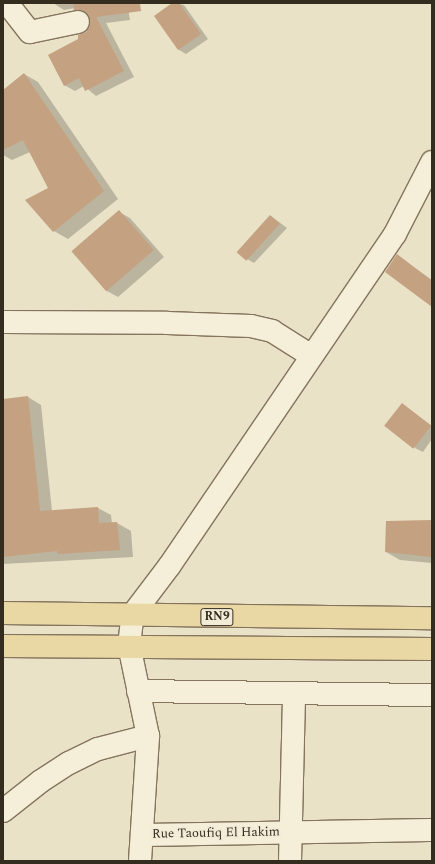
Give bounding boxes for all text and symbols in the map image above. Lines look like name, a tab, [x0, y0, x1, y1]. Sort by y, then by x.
road number: RN9	[200, 607, 234, 627]
street label: Rue Taoufiq El Hakim	[152, 824, 280, 842]

